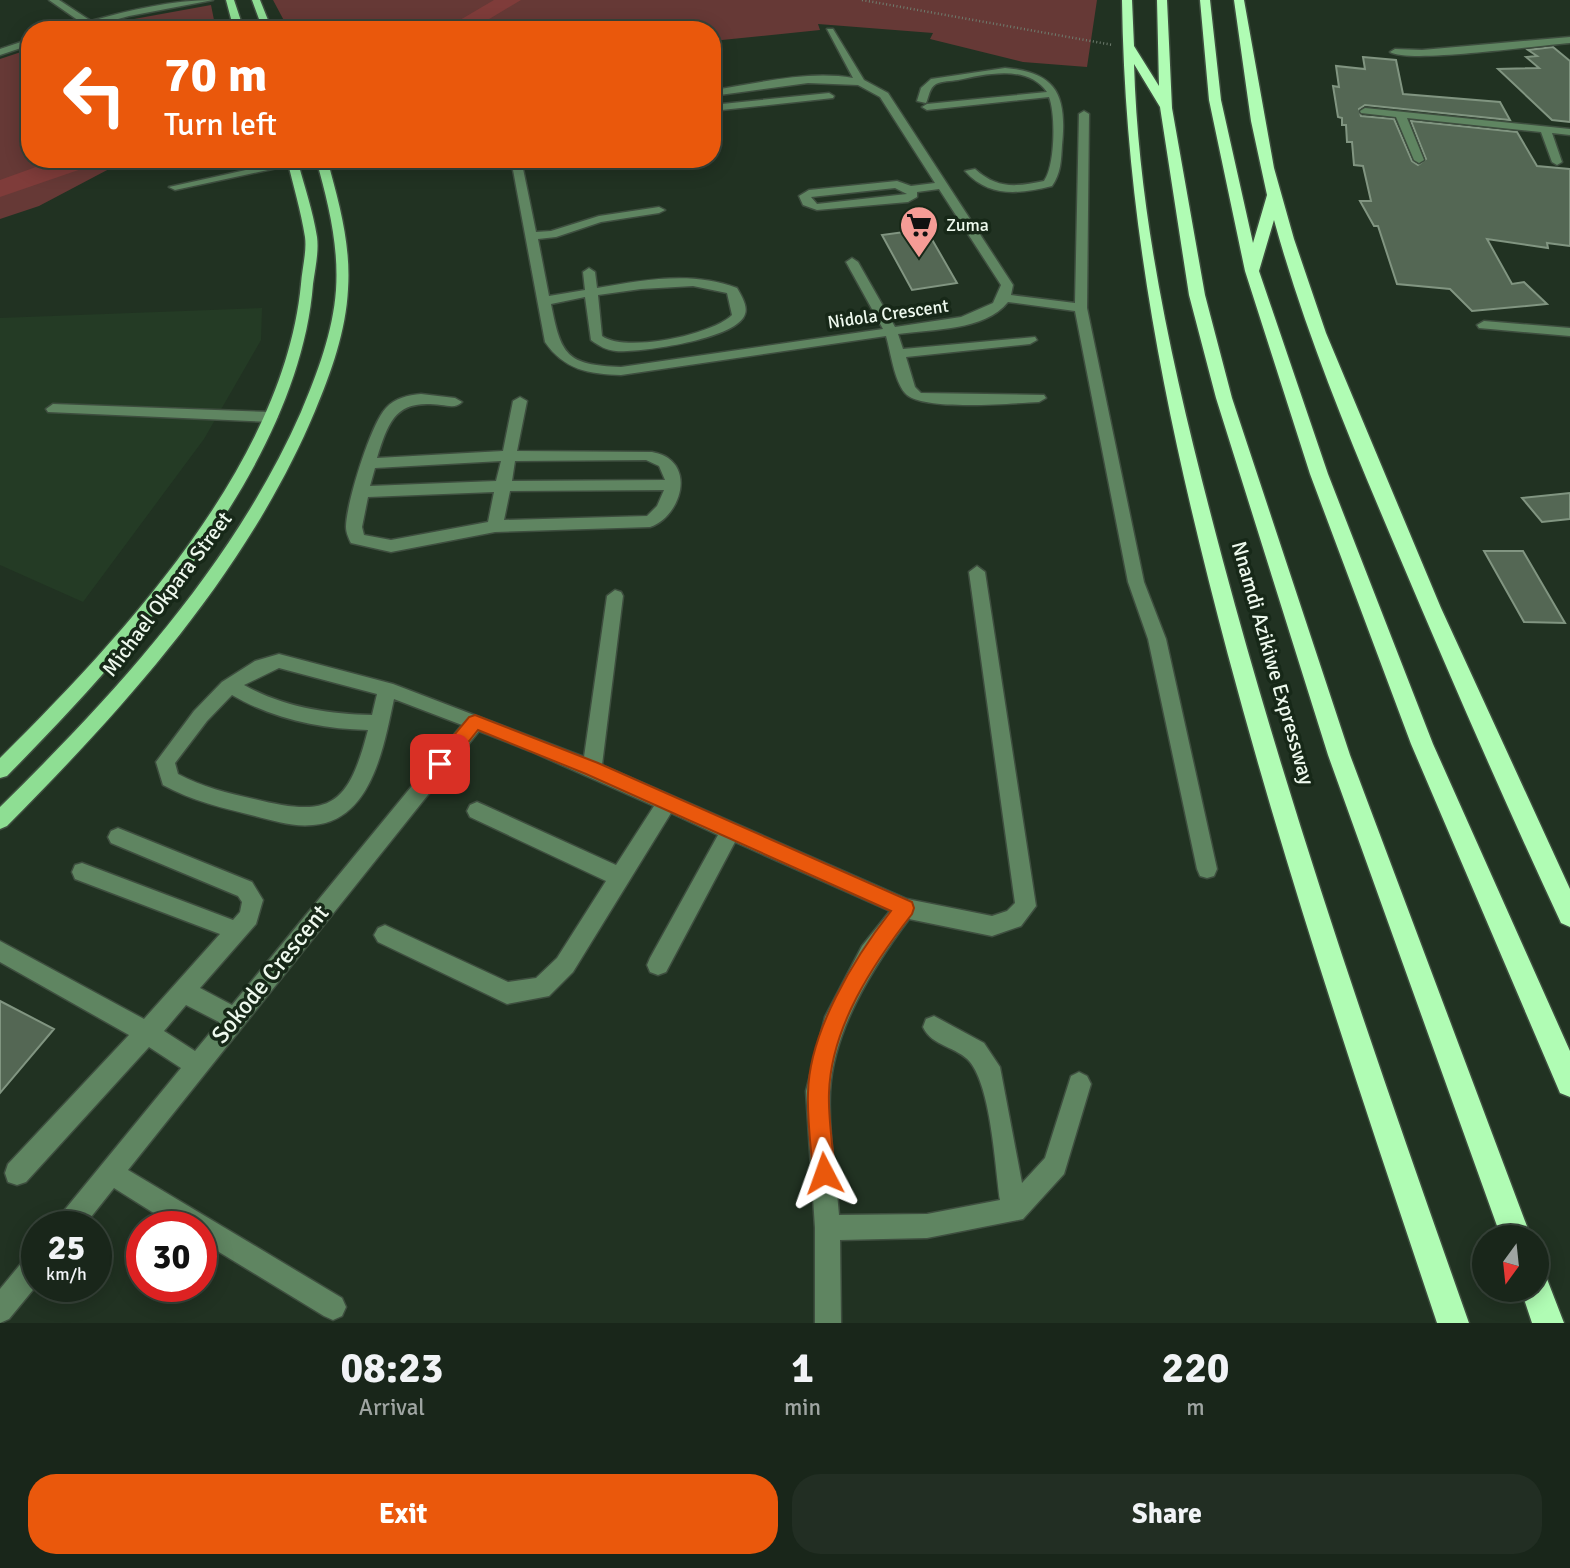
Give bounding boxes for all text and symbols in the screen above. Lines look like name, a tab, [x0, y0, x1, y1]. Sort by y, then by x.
text: 70 m	[164, 45, 267, 105]
icon: left	[49, 49, 140, 140]
text: Turn left	[164, 105, 277, 144]
supermarket icon: Zuma	[898, 204, 940, 259]
place label: Zuma	[946, 214, 989, 236]
street label: Nidola Crescent	[826, 295, 950, 333]
street label: Michael Okpara Street	[97, 507, 237, 681]
street label: Nnamdi Azikiwe Expressway	[1226, 538, 1320, 788]
pin	[410, 734, 470, 794]
icon: arrive	[421, 745, 459, 783]
street label: Sokode Crescent	[205, 899, 335, 1049]
position arrow	[787, 1136, 861, 1210]
speed limit sign: 30	[126, 1211, 217, 1302]
north arrow	[1472, 1225, 1549, 1302]
map controls	[1472, 1225, 1549, 1302]
text: 25	[48, 1226, 85, 1269]
text: km/h	[46, 1263, 87, 1285]
text: 08:23	[340, 1343, 444, 1394]
text: 1	[791, 1343, 814, 1394]
text: 220	[1161, 1343, 1230, 1394]
text: Arrival	[359, 1393, 425, 1422]
text: min	[784, 1393, 821, 1422]
text: m	[1186, 1393, 1205, 1422]
button: Exit	[28, 1474, 778, 1554]
button: Share	[792, 1474, 1542, 1554]

